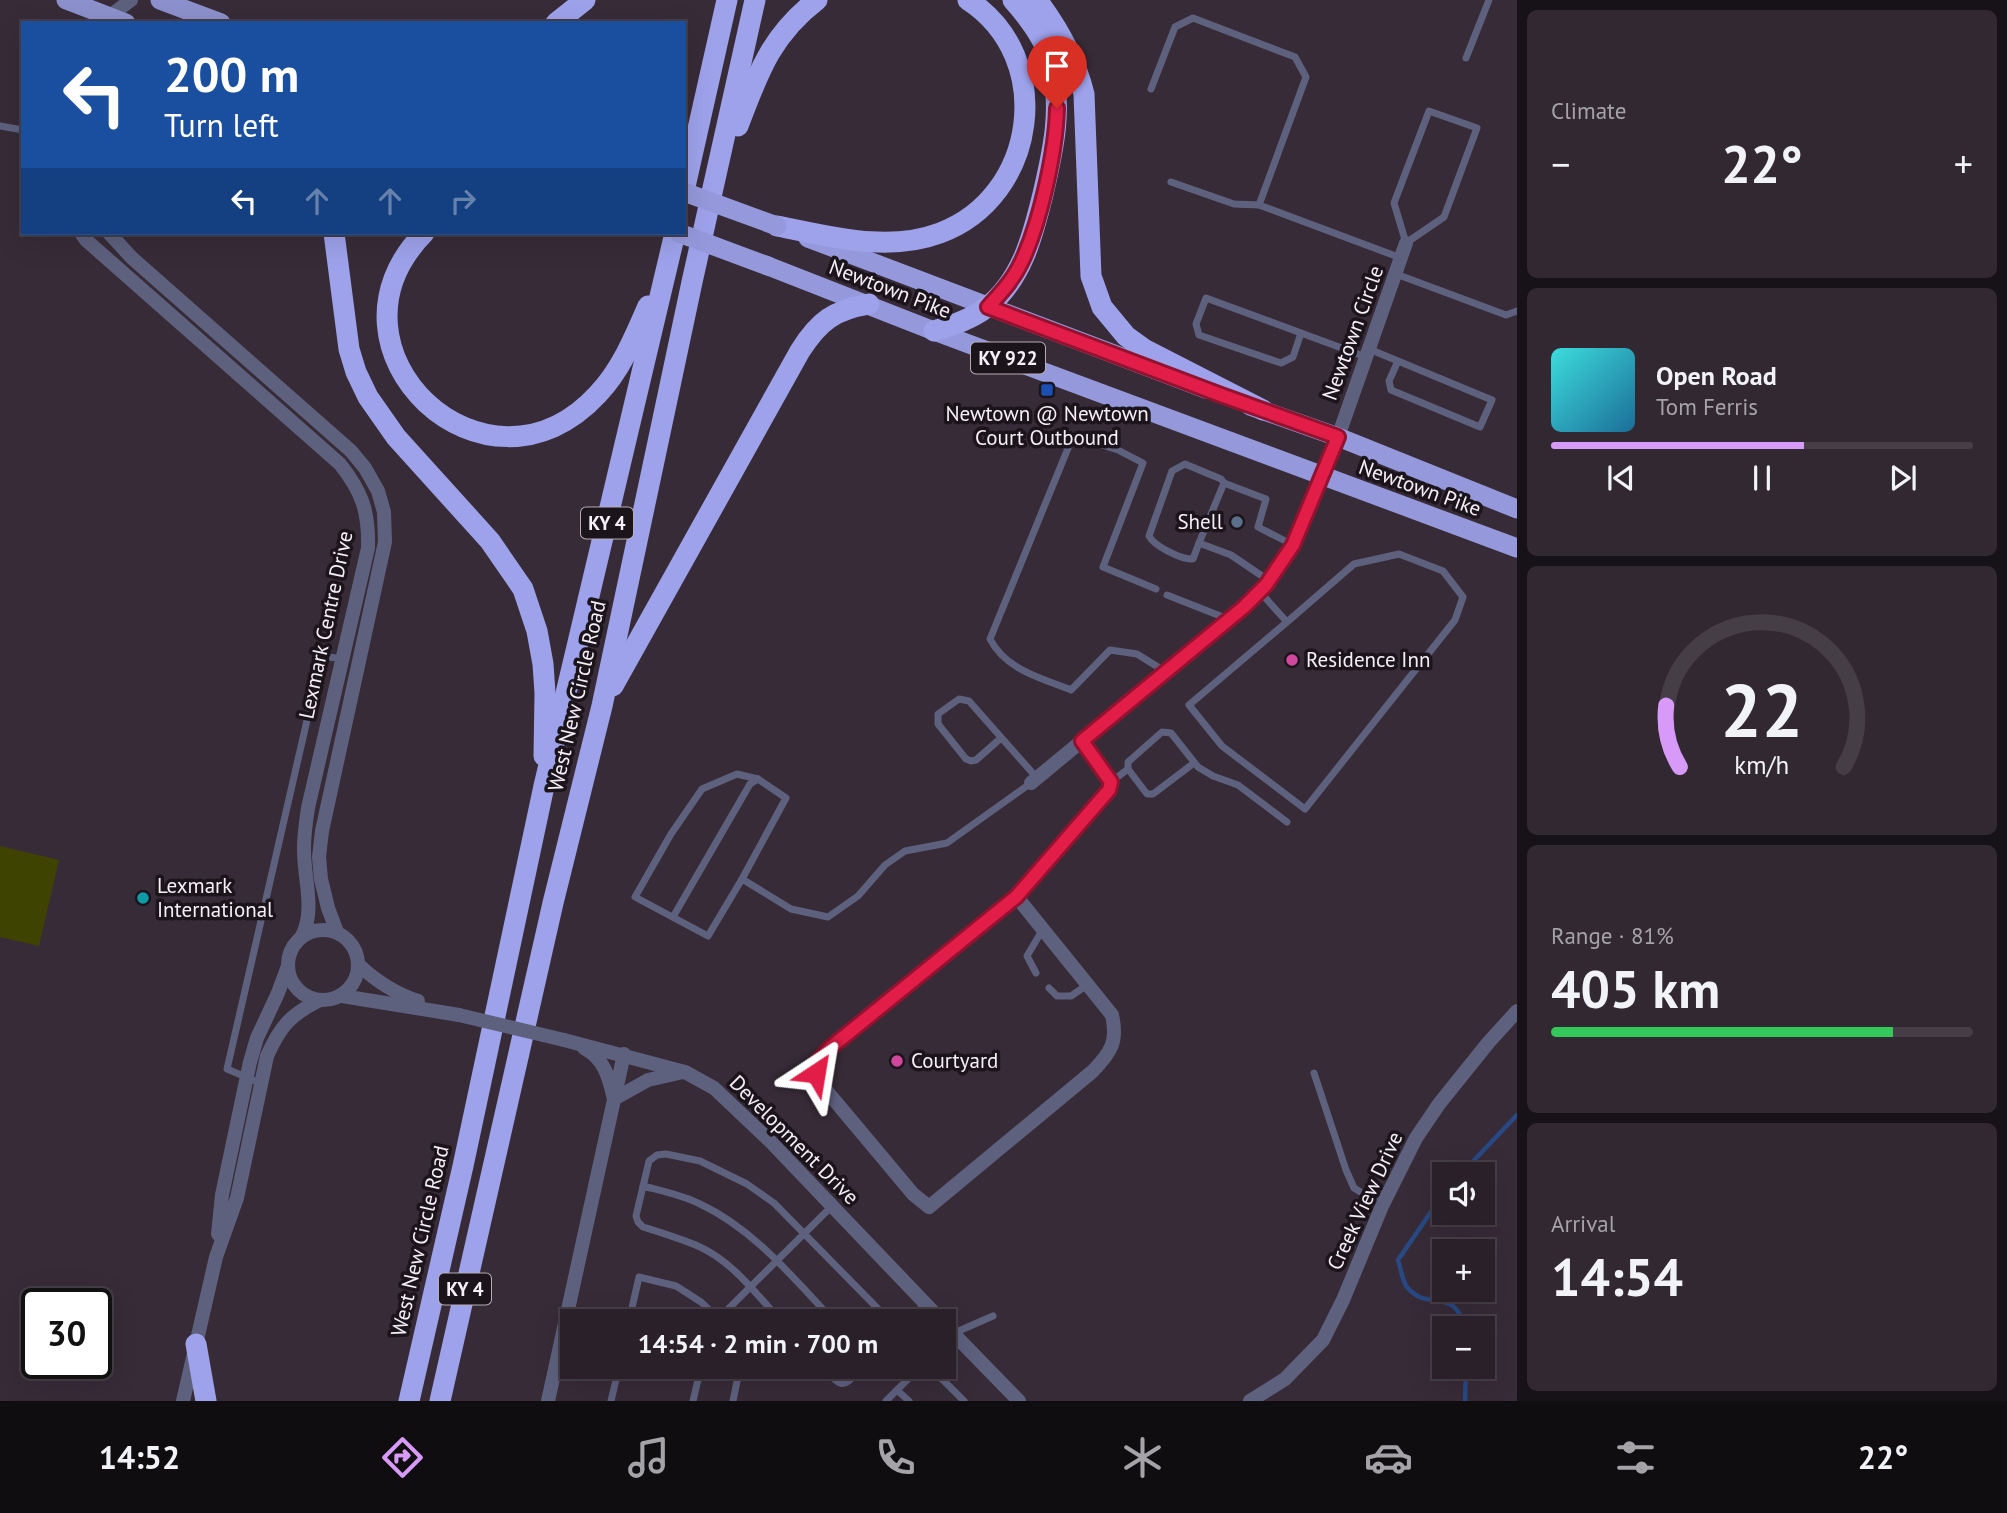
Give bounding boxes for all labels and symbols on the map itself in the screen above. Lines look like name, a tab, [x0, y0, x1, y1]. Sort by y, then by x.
pin	[1027, 36, 1087, 108]
street label: Newtown Pike	[825, 253, 955, 324]
street label: Newtown Circle	[1316, 262, 1389, 404]
road number: KY 922	[971, 342, 1045, 374]
marker: Newtown @ Newtown Court Outbound	[1039, 382, 1055, 398]
place label: Newtown @ Newtown Court Outbound	[945, 400, 1149, 451]
street label: Newtown Pike	[1355, 453, 1485, 522]
road number: KY 4	[581, 508, 633, 538]
place label: Shell	[1177, 508, 1223, 535]
marker: Shell	[1229, 514, 1245, 530]
street label: Lexmark Centre Drive	[292, 529, 359, 721]
street label: West New Circle Road	[541, 598, 612, 794]
place label: Residence Inn	[1306, 646, 1430, 673]
marker: Residence Inn	[1284, 652, 1300, 668]
place label: Lexmark International	[157, 872, 273, 923]
marker: Lexmark International	[135, 890, 151, 906]
position arrow	[779, 1036, 853, 1110]
place label: Courtyard	[911, 1047, 998, 1074]
marker: Courtyard	[889, 1053, 905, 1069]
street label: Development Drive	[724, 1069, 865, 1210]
street label: Creek View Drive	[1321, 1127, 1408, 1274]
street label: West New Circle Road	[384, 1143, 455, 1339]
road number: KY 4	[439, 1274, 491, 1304]
speed limit sign: 30	[21, 1288, 112, 1379]

